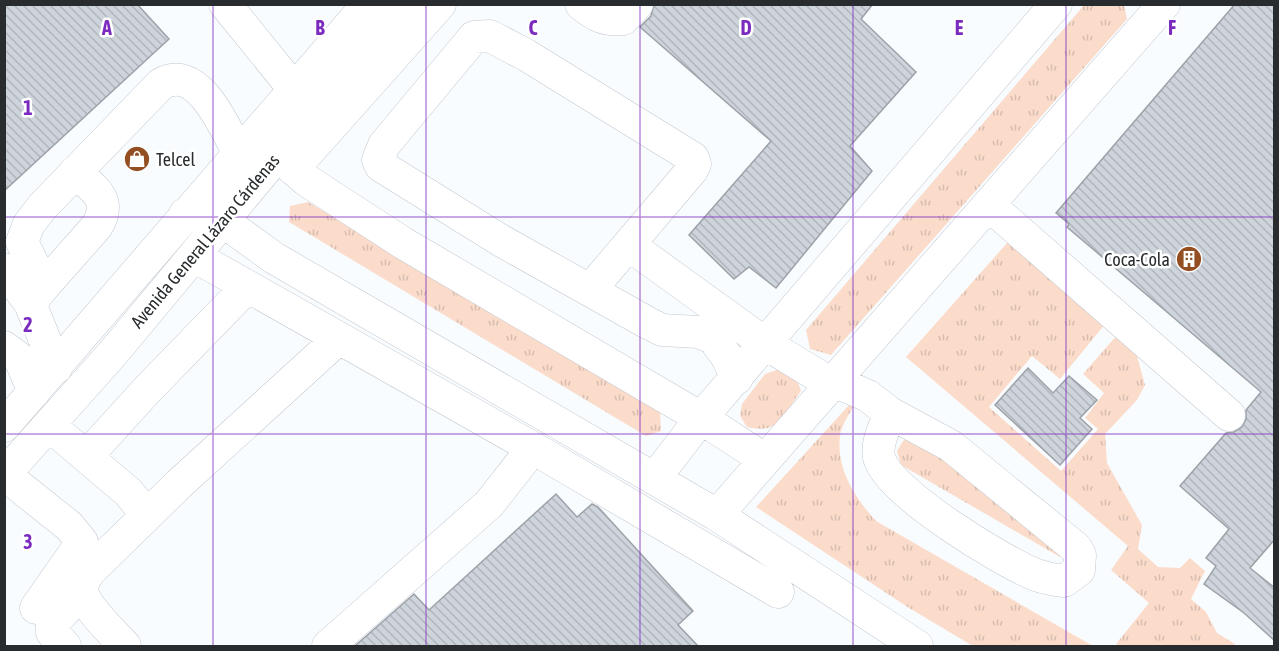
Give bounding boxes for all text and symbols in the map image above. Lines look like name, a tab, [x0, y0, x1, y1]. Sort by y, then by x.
text: A	[101, 16, 112, 39]
text: B	[315, 16, 325, 39]
text: C	[529, 16, 538, 39]
text: D	[740, 16, 752, 39]
text: E	[955, 16, 964, 39]
text: F	[1168, 16, 1176, 39]
text: 1	[23, 96, 33, 119]
shop icon: Telcel	[122, 144, 152, 174]
place label: Telcel	[156, 149, 195, 170]
street label: Avenida General Lázaro Cárdenas	[126, 150, 284, 332]
building icon: Coca-Cola	[1174, 244, 1204, 274]
place label: Coca-Cola	[1104, 249, 1170, 270]
text: 2	[23, 313, 33, 336]
text: 3	[23, 530, 33, 553]

